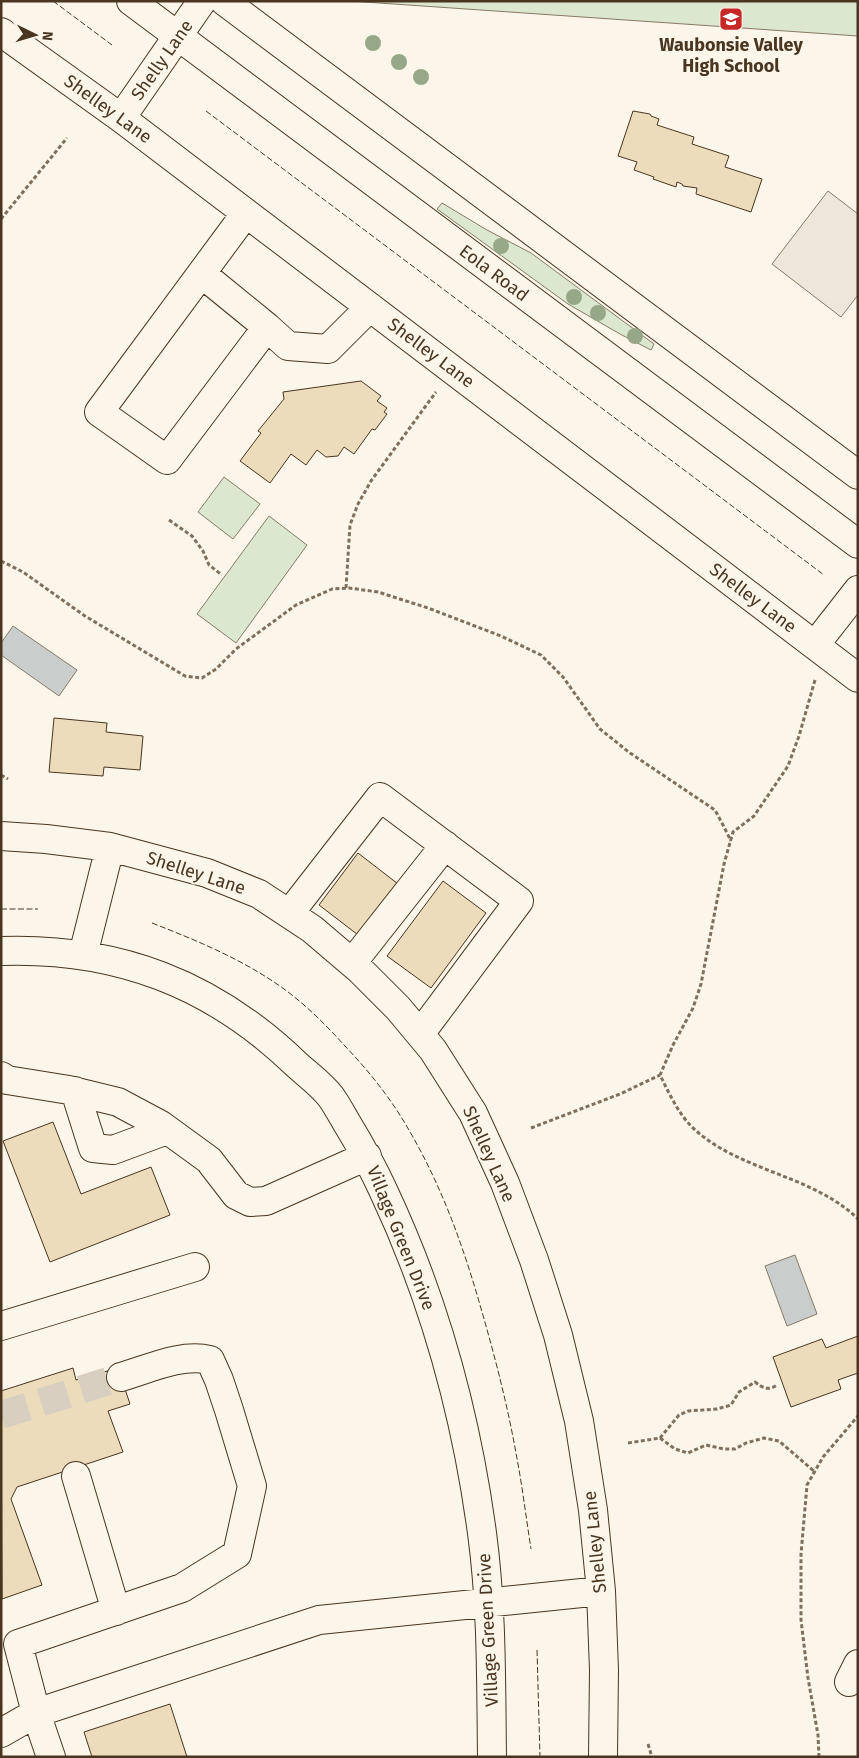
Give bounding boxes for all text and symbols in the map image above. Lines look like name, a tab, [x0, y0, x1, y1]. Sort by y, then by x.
school or university icon: Waubonsie Valley High School	[718, 6, 744, 32]
north arrow	[10, 10, 60, 60]
street label: Shelly Lane	[126, 16, 198, 104]
text: N	[39, 31, 56, 41]
place label: Waubonsie Valley High School	[659, 34, 803, 77]
street label: Shelley Lane	[60, 70, 156, 148]
street label: Eola Road	[455, 240, 533, 306]
street label: Shelley Lane	[383, 313, 479, 393]
street label: Shelley Lane	[705, 558, 801, 638]
street label: Shelley Lane	[144, 847, 248, 899]
street label: Shelley Lane	[458, 1103, 520, 1205]
street label: Village Green Drive	[362, 1163, 440, 1313]
street label: Shelley Lane	[579, 1490, 611, 1594]
street label: Village Green Drive	[473, 1553, 503, 1707]

